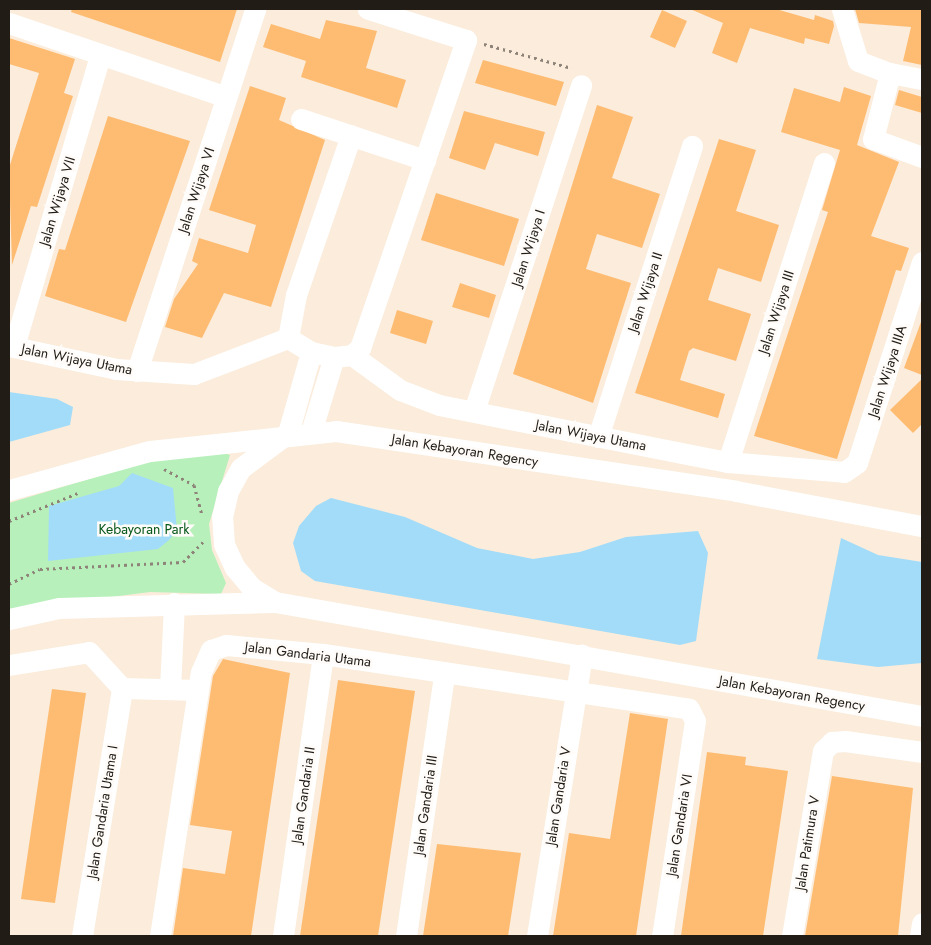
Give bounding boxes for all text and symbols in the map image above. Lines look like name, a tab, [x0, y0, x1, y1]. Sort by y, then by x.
street label: Jalan Wijaya VI	[174, 145, 218, 235]
street label: Jalan Wijaya VII	[35, 154, 79, 248]
street label: Jalan Wijaya I	[508, 207, 548, 289]
street label: Jalan Wijaya II	[624, 250, 666, 334]
street label: Jalan Wijaya III	[755, 268, 797, 356]
street label: Jalan Wijaya IIIA	[864, 323, 910, 419]
street label: Jalan Wijaya Utama	[20, 340, 134, 378]
street label: Jalan Wijaya Utama	[534, 416, 648, 454]
street label: Jalan Kebayoran Regency	[391, 430, 539, 470]
park label: Kebayoran Park	[99, 521, 189, 537]
street label: Jalan Gandaria Utama	[244, 638, 372, 670]
street label: Jalan Kebayoran Regency	[718, 672, 866, 714]
street label: Jalan Gandaria Utama I	[83, 744, 121, 880]
street label: Jalan Gandaria V	[542, 745, 574, 847]
street label: Jalan Gandaria II	[288, 746, 318, 844]
street label: Jalan Gandaria III	[410, 754, 440, 856]
street label: Jalan Gandaria VI	[663, 773, 695, 877]
street label: Jalan Patimura V	[791, 794, 823, 892]

